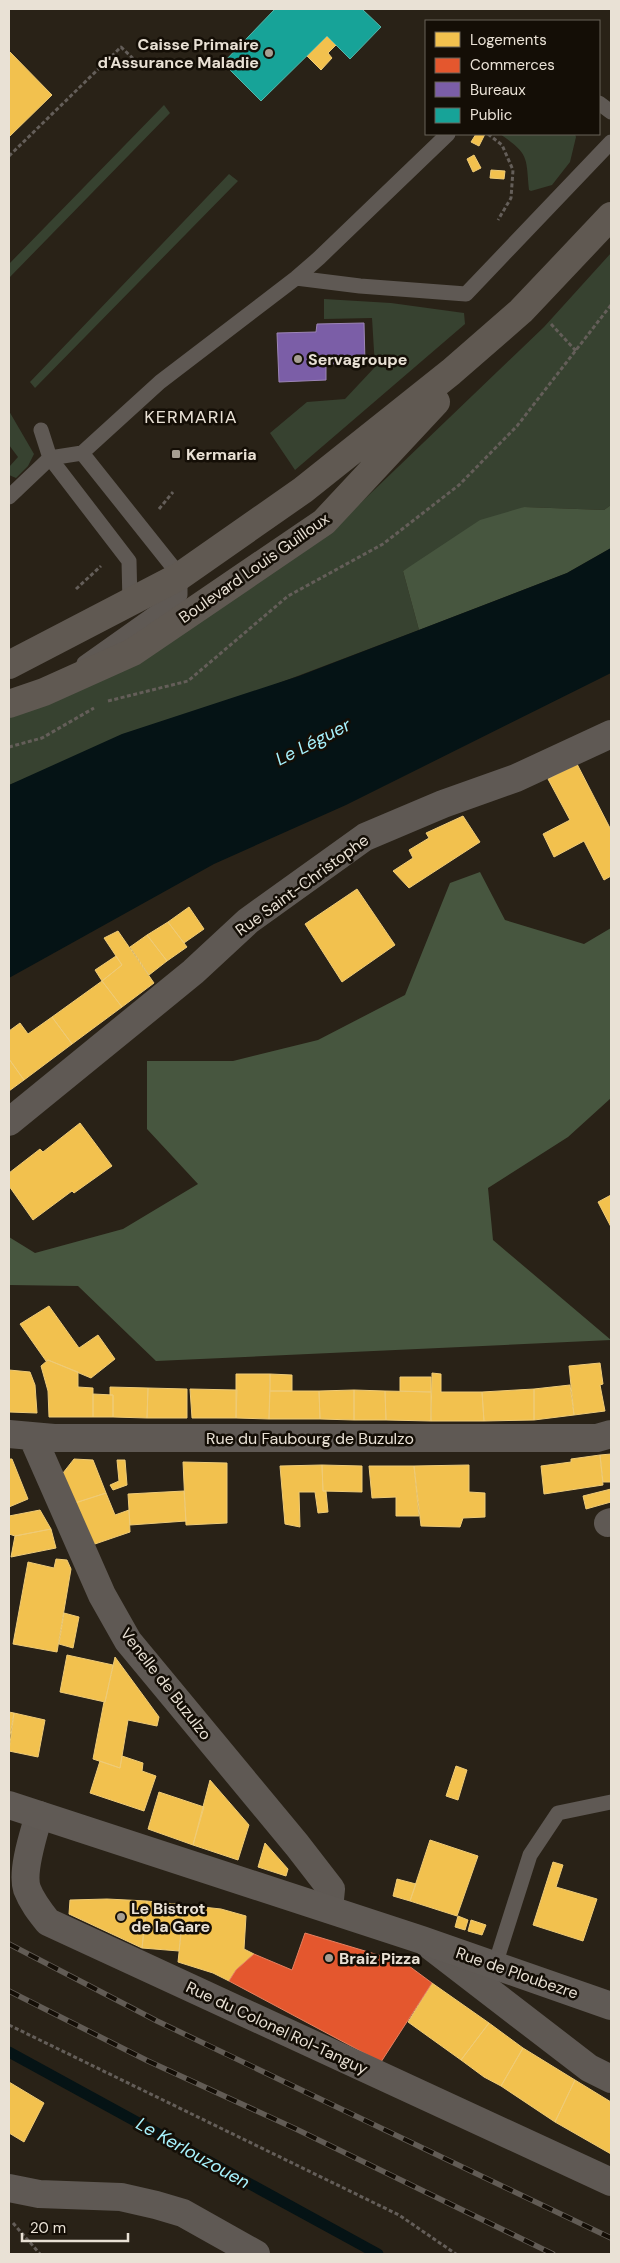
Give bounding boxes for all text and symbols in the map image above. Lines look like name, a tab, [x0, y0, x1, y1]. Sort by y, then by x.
legend	[425, 20, 600, 135]
text: Logements	[470, 30, 547, 50]
place label: Caisse Primaire d'Assurance Maladie	[98, 34, 259, 73]
marker: Caisse Primaire d'Assurance Maladie	[263, 47, 275, 59]
text: Commerces	[470, 55, 555, 75]
text: Bureaux	[470, 80, 526, 100]
text: Public	[470, 105, 512, 125]
place label: Servagroupe	[308, 349, 407, 370]
marker: Servagroupe	[292, 353, 304, 365]
district label: KERMARIA	[144, 405, 238, 429]
place label: Kermaria	[186, 444, 257, 465]
marker: Kermaria	[170, 448, 182, 460]
street label: Boulevard Louis Guilloux	[175, 508, 333, 628]
water label: Le Léguer	[271, 712, 356, 771]
street label: Rue Saint-Christophe	[231, 830, 373, 940]
street label: Rue du Faubourg de Buzulzo	[206, 1428, 414, 1449]
street label: Venelle de Buzulzo	[116, 1624, 216, 1744]
place label: Le Bistrot de la Gare	[131, 1898, 210, 1937]
marker: Le Bistrot de la Gare	[115, 1911, 127, 1923]
street label: Rue de Ploubezre	[453, 1942, 581, 2004]
place label: Braiz Pizza	[339, 1948, 420, 1969]
marker: Braiz Pizza	[323, 1952, 335, 1964]
street label: Rue du Colonel Rol-Tanguy	[183, 1977, 371, 2079]
water label: Le Kerlouzouen	[132, 2112, 254, 2194]
scale bar	[22, 2210, 129, 2242]
text: 20 m	[30, 2218, 66, 2238]

